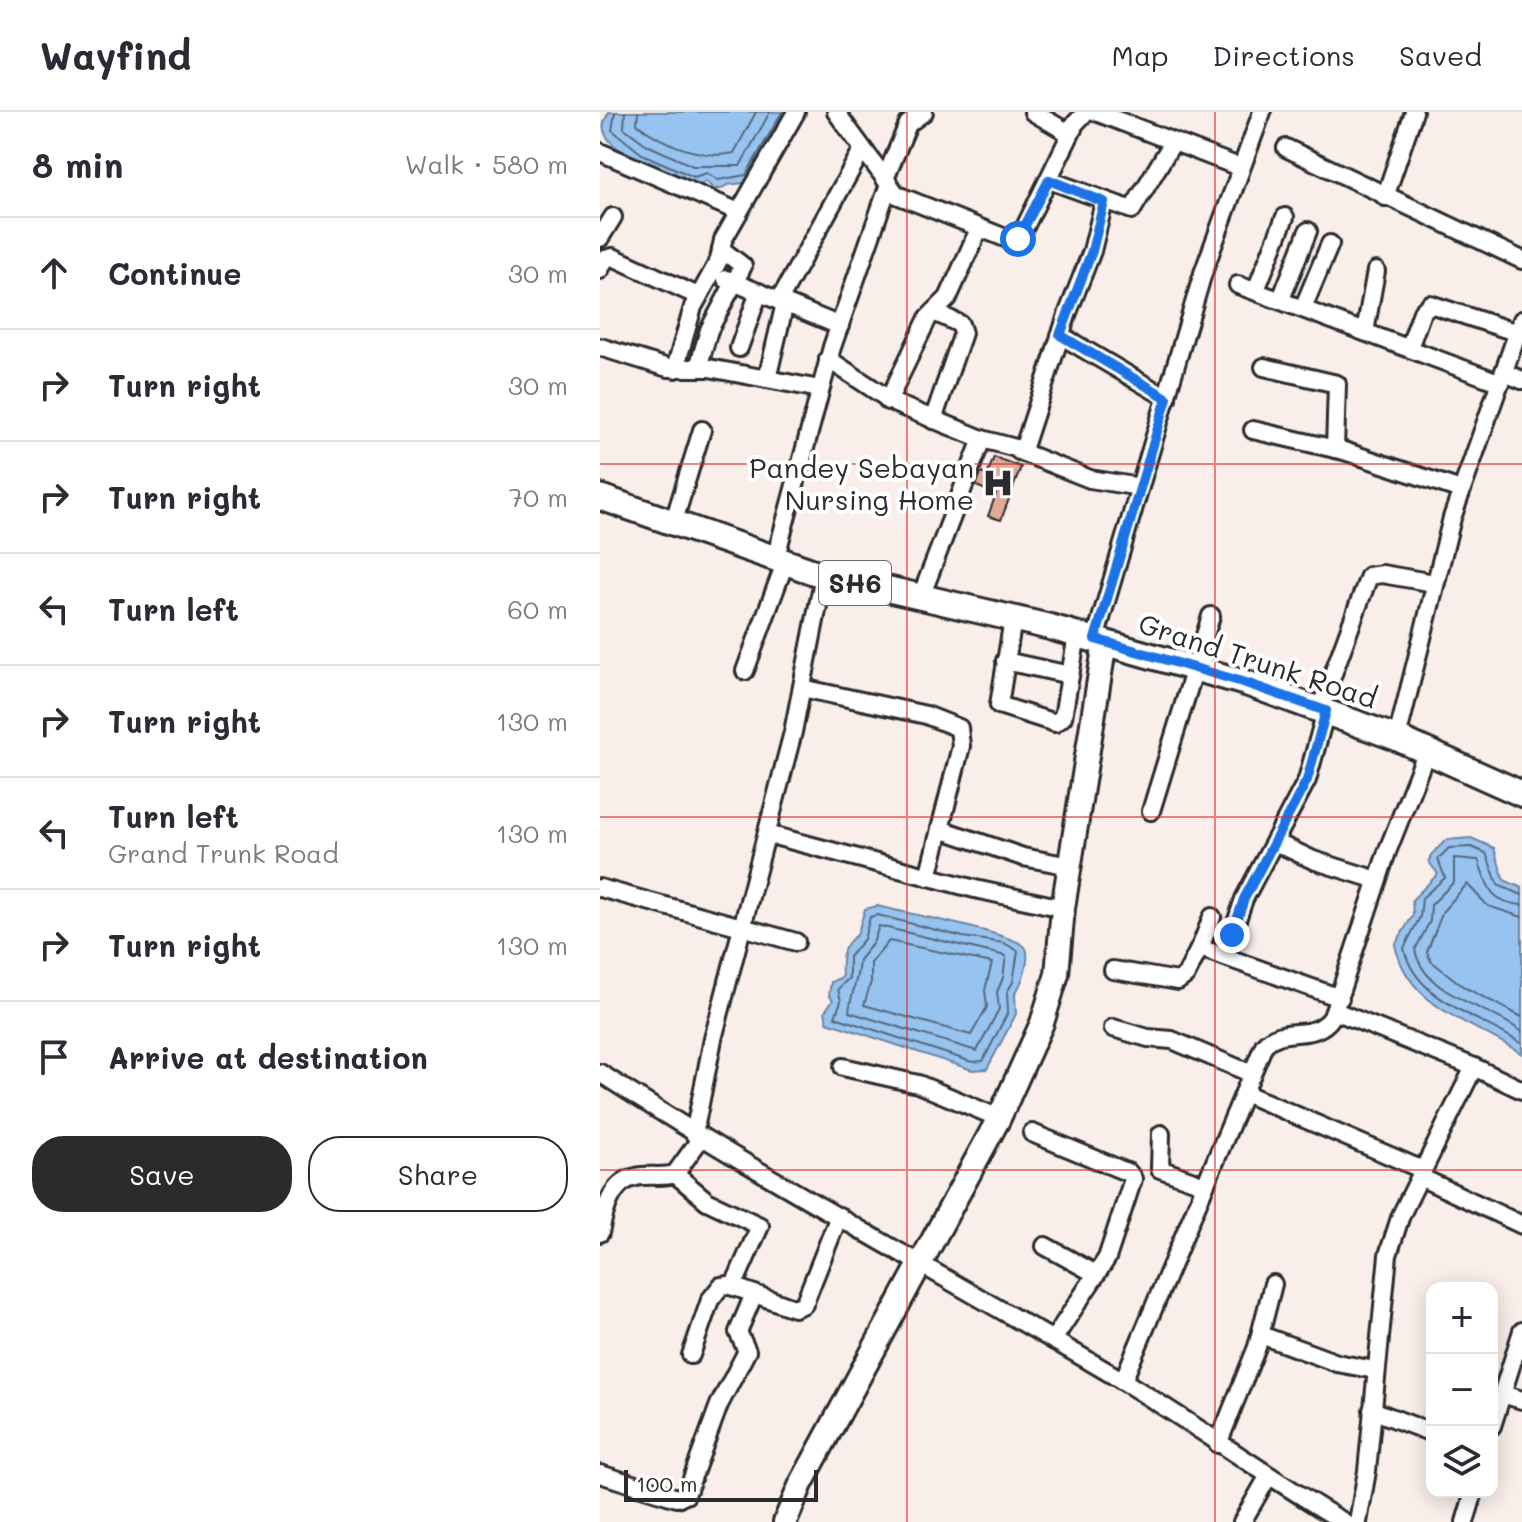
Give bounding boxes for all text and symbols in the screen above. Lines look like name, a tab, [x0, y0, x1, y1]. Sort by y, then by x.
text: Wayfind	[40, 30, 191, 80]
text: Map	[1112, 37, 1169, 73]
text: Directions	[1213, 37, 1355, 73]
text: Saved	[1399, 37, 1482, 73]
text: 8 min	[32, 142, 123, 187]
text: Walk · 580 m	[405, 147, 568, 181]
route start	[1000, 221, 1036, 257]
icon: ahead	[32, 251, 76, 295]
text: Continue	[108, 253, 241, 293]
text: 30 m	[508, 256, 568, 290]
icon: right	[32, 363, 76, 407]
text: Turn right	[108, 365, 261, 405]
text: 30 m	[508, 368, 568, 402]
place label: Pandey Sebayan Nursing Home	[749, 449, 974, 517]
hospital icon: Pandey Sebayan Nursing Home	[981, 466, 1015, 500]
icon: right	[32, 475, 76, 519]
text: Turn right	[108, 477, 261, 517]
text: 70 m	[508, 480, 568, 514]
road number: SH6	[819, 561, 891, 605]
icon: left	[32, 587, 76, 631]
text: Turn left	[108, 589, 239, 629]
text: 60 m	[507, 592, 568, 626]
street label: Grand Trunk Road	[1134, 604, 1382, 716]
icon: right	[32, 699, 76, 743]
text: Turn right	[108, 701, 261, 741]
text: 130 m	[496, 704, 568, 738]
text: Turn left	[108, 796, 239, 836]
icon: left	[32, 811, 76, 855]
text: 130 m	[496, 816, 568, 850]
text: Grand Trunk Road	[108, 836, 339, 870]
route end	[1214, 917, 1250, 953]
icon: right	[32, 923, 76, 967]
text: Turn right	[108, 925, 261, 965]
text: 130 m	[496, 928, 568, 962]
icon: arrive	[32, 1035, 76, 1079]
text: Arrive at destination	[108, 1037, 428, 1077]
button: Save	[32, 1136, 292, 1212]
button: Share	[308, 1136, 568, 1212]
map controls	[1426, 1282, 1498, 1498]
button: +	[1426, 1282, 1498, 1354]
button: −	[1426, 1354, 1498, 1426]
button: layers	[1426, 1426, 1498, 1498]
scale bar	[624, 1466, 818, 1502]
text: 100 m	[636, 1469, 698, 1498]

